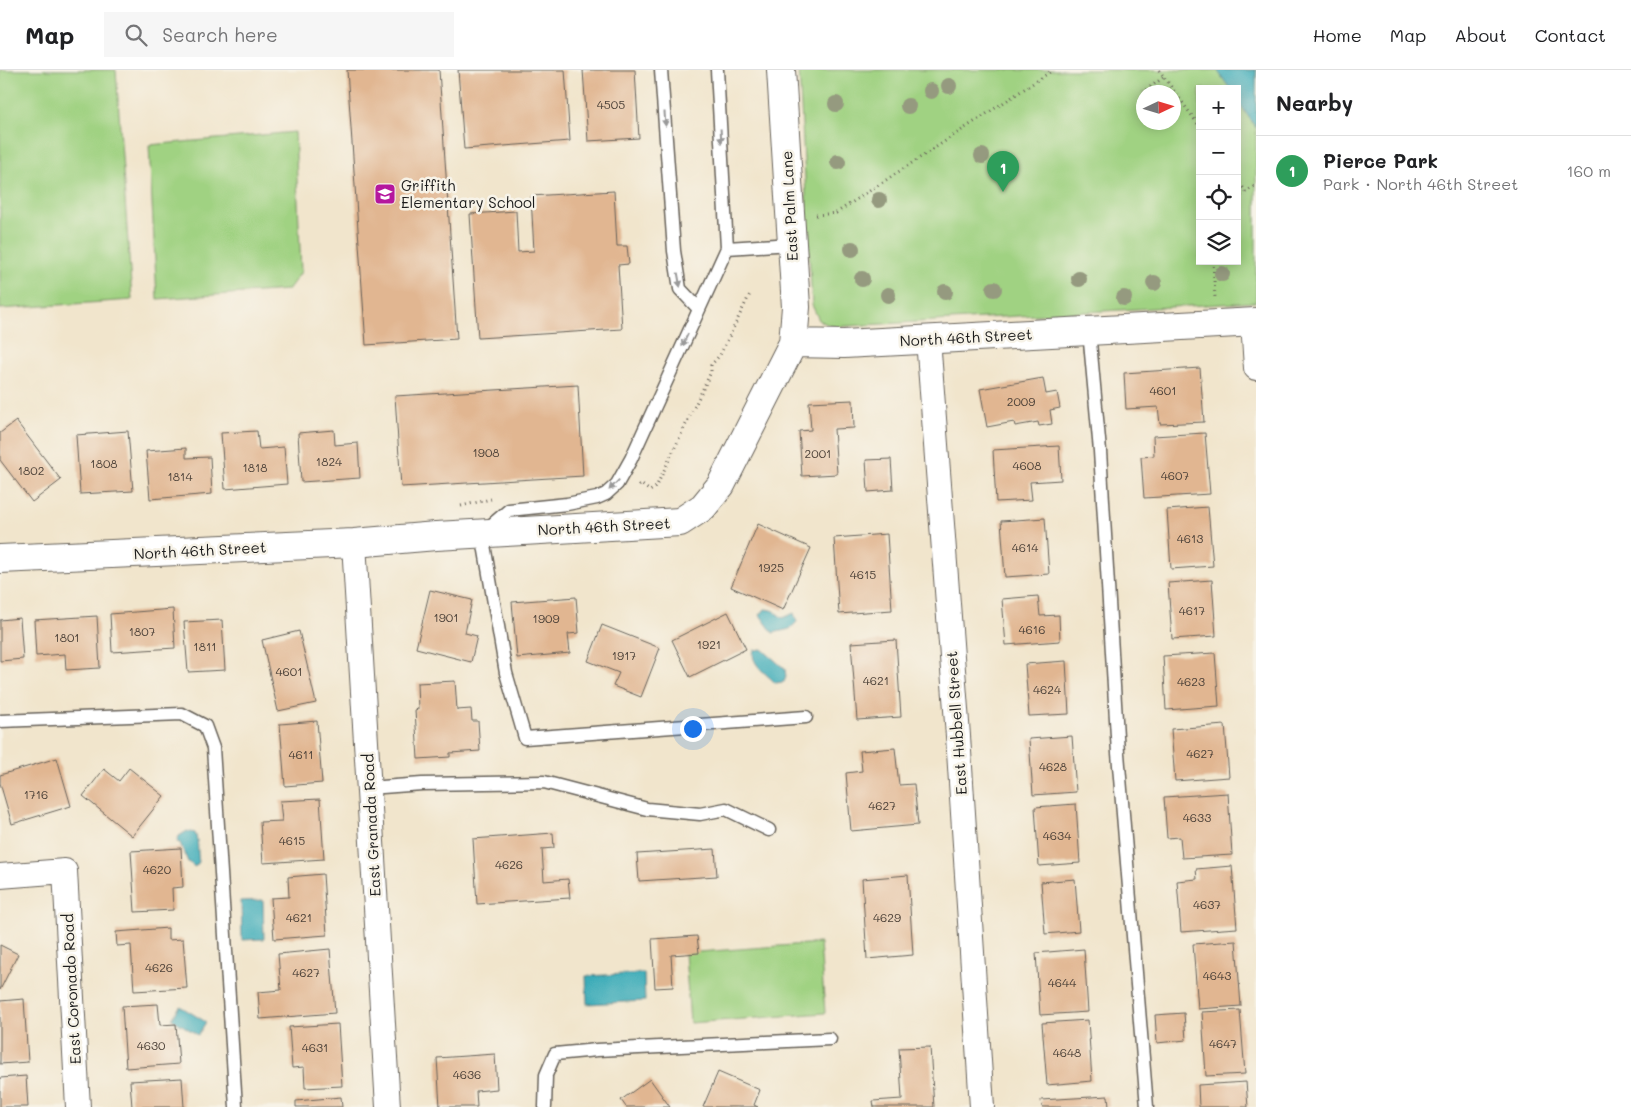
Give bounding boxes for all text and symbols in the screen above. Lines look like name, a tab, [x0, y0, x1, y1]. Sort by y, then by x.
search box	[104, 12, 454, 57]
text: Map	[25, 19, 74, 50]
icon: search	[122, 21, 150, 49]
text: Search here	[162, 22, 278, 47]
text: Home	[1313, 23, 1362, 47]
text: Map	[1390, 23, 1426, 47]
text: About	[1454, 23, 1507, 47]
text: Contact	[1535, 23, 1606, 47]
north arrow	[1136, 85, 1181, 130]
map controls	[1196, 85, 1241, 265]
button: +	[1196, 85, 1241, 130]
text: Nearby	[1276, 89, 1353, 116]
house number: 4505	[597, 96, 625, 112]
one-way arrow	[661, 111, 669, 127]
one-way arrow	[717, 128, 725, 144]
button: −	[1196, 130, 1241, 175]
text: Pierce Park	[1323, 148, 1438, 173]
street label: East Palm Lane	[776, 150, 802, 262]
pin: 1	[987, 151, 1019, 192]
text: 1	[1288, 160, 1296, 181]
text: 160 m	[1566, 160, 1611, 181]
text: Park · North 46th Street	[1323, 173, 1518, 194]
place label: Griffith Elementary School	[401, 175, 536, 212]
button: locate	[1196, 175, 1241, 220]
school or university icon: Griffith Elementary School	[373, 182, 397, 206]
button: layers	[1196, 220, 1241, 265]
one-way arrow	[675, 273, 683, 289]
street label: North 46th Street	[899, 324, 1033, 350]
one-way arrow	[681, 333, 689, 347]
house number: 4601	[1149, 382, 1177, 398]
house number: 2009	[1007, 393, 1035, 409]
house number: 1908	[472, 444, 500, 460]
house number: 2001	[805, 445, 831, 461]
house number: 1824	[316, 453, 342, 469]
house number: 1808	[90, 455, 118, 471]
house number: 4608	[1013, 457, 1041, 473]
house number: 1818	[242, 459, 268, 475]
house number: 1802	[18, 462, 44, 478]
house number: 4607	[1161, 467, 1190, 483]
house number: 1814	[167, 468, 193, 484]
one-way arrow	[608, 479, 620, 491]
street label: North 46th Street	[537, 513, 671, 539]
house number: 4613	[1177, 530, 1203, 546]
street label: North 46th Street	[133, 537, 267, 563]
house number: 4614	[1012, 539, 1038, 555]
house number: 1925	[758, 559, 784, 575]
house number: 4615	[850, 566, 876, 582]
house number: 4617	[1179, 602, 1205, 618]
house number: 1901	[433, 609, 459, 625]
house number: 1909	[533, 610, 559, 626]
house number: 4616	[1019, 621, 1045, 637]
house number: 1807	[129, 623, 156, 639]
house number: 1801	[54, 629, 80, 645]
house number: 1921	[697, 636, 721, 652]
house number: 1811	[193, 638, 217, 654]
house number: 1917	[612, 647, 637, 663]
street label: East Hubbell Street	[941, 650, 971, 796]
house number: 4601	[275, 663, 303, 679]
house number: 4621	[863, 672, 889, 688]
house number: 4623	[1177, 673, 1205, 689]
house number: 4624	[1033, 681, 1061, 697]
your location	[680, 716, 706, 742]
house number: 4627	[1186, 745, 1214, 761]
house number: 4611	[288, 746, 314, 762]
street label: East Granada Road	[357, 753, 385, 897]
house number: 4628	[1039, 758, 1067, 774]
house number: 1716	[24, 786, 48, 802]
house number: 4627	[868, 797, 896, 813]
house number: 4633	[1183, 809, 1211, 825]
house number: 4634	[1043, 827, 1071, 843]
house number: 4615	[279, 832, 305, 848]
house number: 4626	[495, 856, 523, 872]
house number: 4620	[143, 861, 172, 877]
house number: 4637	[1193, 896, 1221, 912]
house number: 4621	[286, 909, 312, 925]
house number: 4629	[873, 909, 901, 925]
street label: East Coronado Road	[57, 913, 85, 1065]
house number: 4626	[145, 959, 173, 975]
house number: 4627	[292, 964, 320, 980]
house number: 4643	[1203, 967, 1231, 983]
house number: 4644	[1048, 974, 1076, 990]
house number: 4647	[1209, 1035, 1237, 1051]
house number: 4630	[137, 1037, 166, 1053]
house number: 4631	[302, 1039, 328, 1055]
house number: 4648	[1053, 1044, 1081, 1060]
house number: 4636	[453, 1066, 481, 1082]

